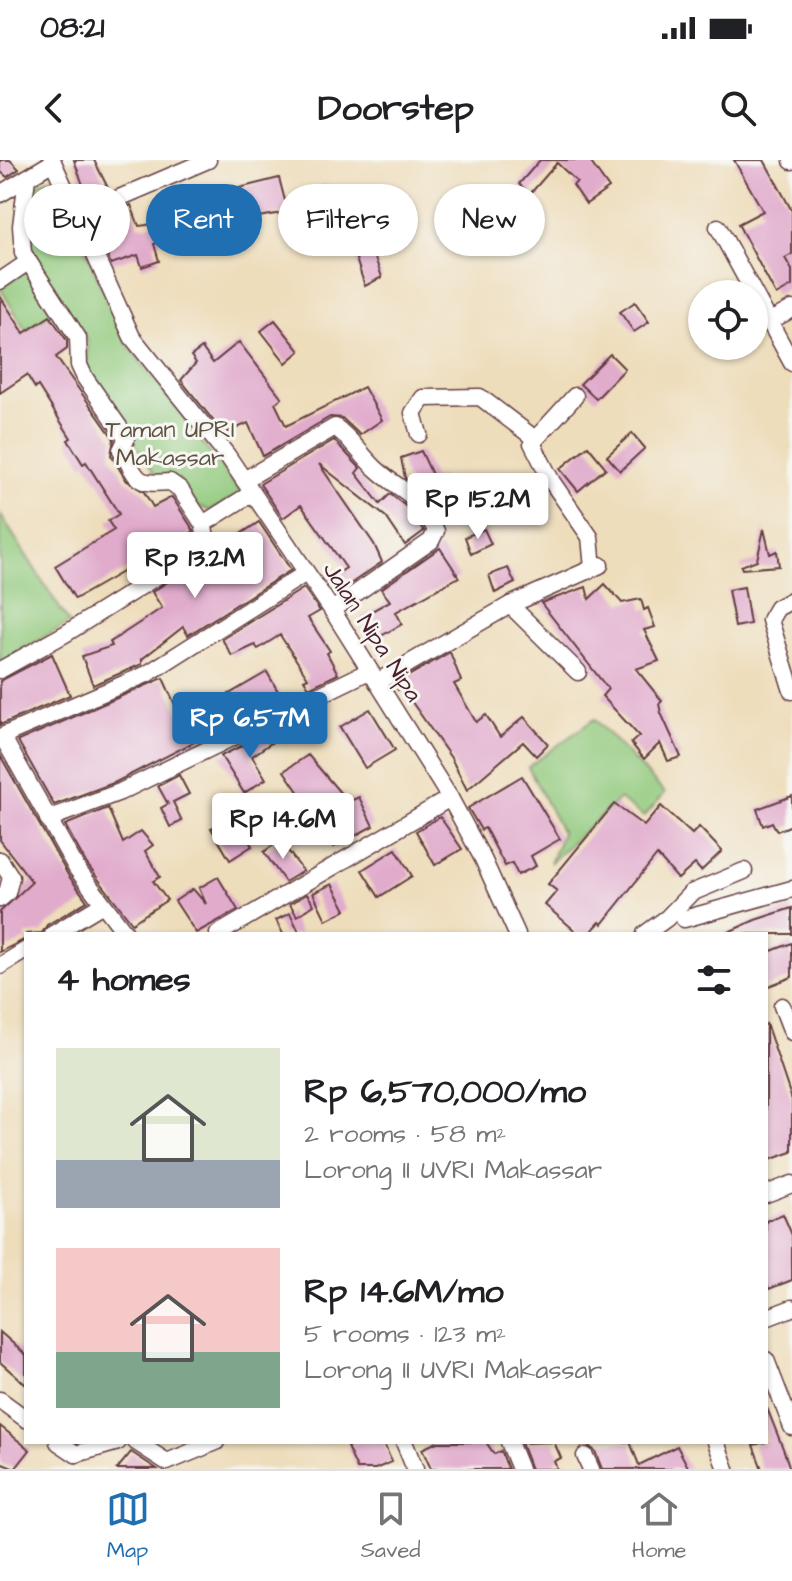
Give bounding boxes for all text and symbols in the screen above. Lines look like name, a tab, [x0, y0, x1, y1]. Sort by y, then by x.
text: 08:21	[40, 7, 104, 49]
text: Doorstep	[318, 83, 474, 134]
icon: back	[32, 86, 76, 130]
icon: search	[716, 86, 760, 130]
chip: Buy	[24, 184, 130, 256]
chip: Rent	[146, 184, 262, 256]
chip: Filters	[278, 184, 418, 256]
chip: New	[434, 184, 545, 256]
map controls	[688, 280, 768, 360]
button: locate	[688, 280, 768, 360]
park label: Taman UPRI Makassar	[105, 413, 235, 475]
pin: Rp 15.2M	[395, 473, 561, 541]
text: Rp 15.2M	[425, 481, 531, 517]
pin: Rp 13.2M	[112, 532, 278, 600]
text: Rp 13.2M	[145, 540, 245, 576]
street label: Jalan Nipa Nipa	[314, 555, 430, 709]
pin: Rp 6.57M	[167, 692, 333, 760]
text: Rp 6.57M	[190, 700, 310, 736]
pin: Rp 14.6M	[200, 793, 366, 861]
text: Rp 14.6M	[230, 801, 336, 837]
text: 4 homes	[56, 956, 191, 1004]
icon: filters	[692, 958, 736, 1002]
text: Rp 6,570,000/mo	[304, 1068, 586, 1116]
icon: home	[120, 1080, 216, 1176]
text: 2 rooms · 58 m²	[304, 1116, 506, 1152]
text: Lorong II UVRI Makassar	[304, 1152, 602, 1188]
text: Rp 14.6M/mo	[304, 1268, 504, 1316]
icon: home	[120, 1280, 216, 1376]
text: 5 rooms · 123 m²	[304, 1316, 506, 1352]
text: Lorong II UVRI Makassar	[304, 1352, 602, 1388]
tab: Map	[106, 1487, 150, 1566]
tab: Saved	[361, 1487, 421, 1566]
tab: Home	[632, 1487, 686, 1566]

